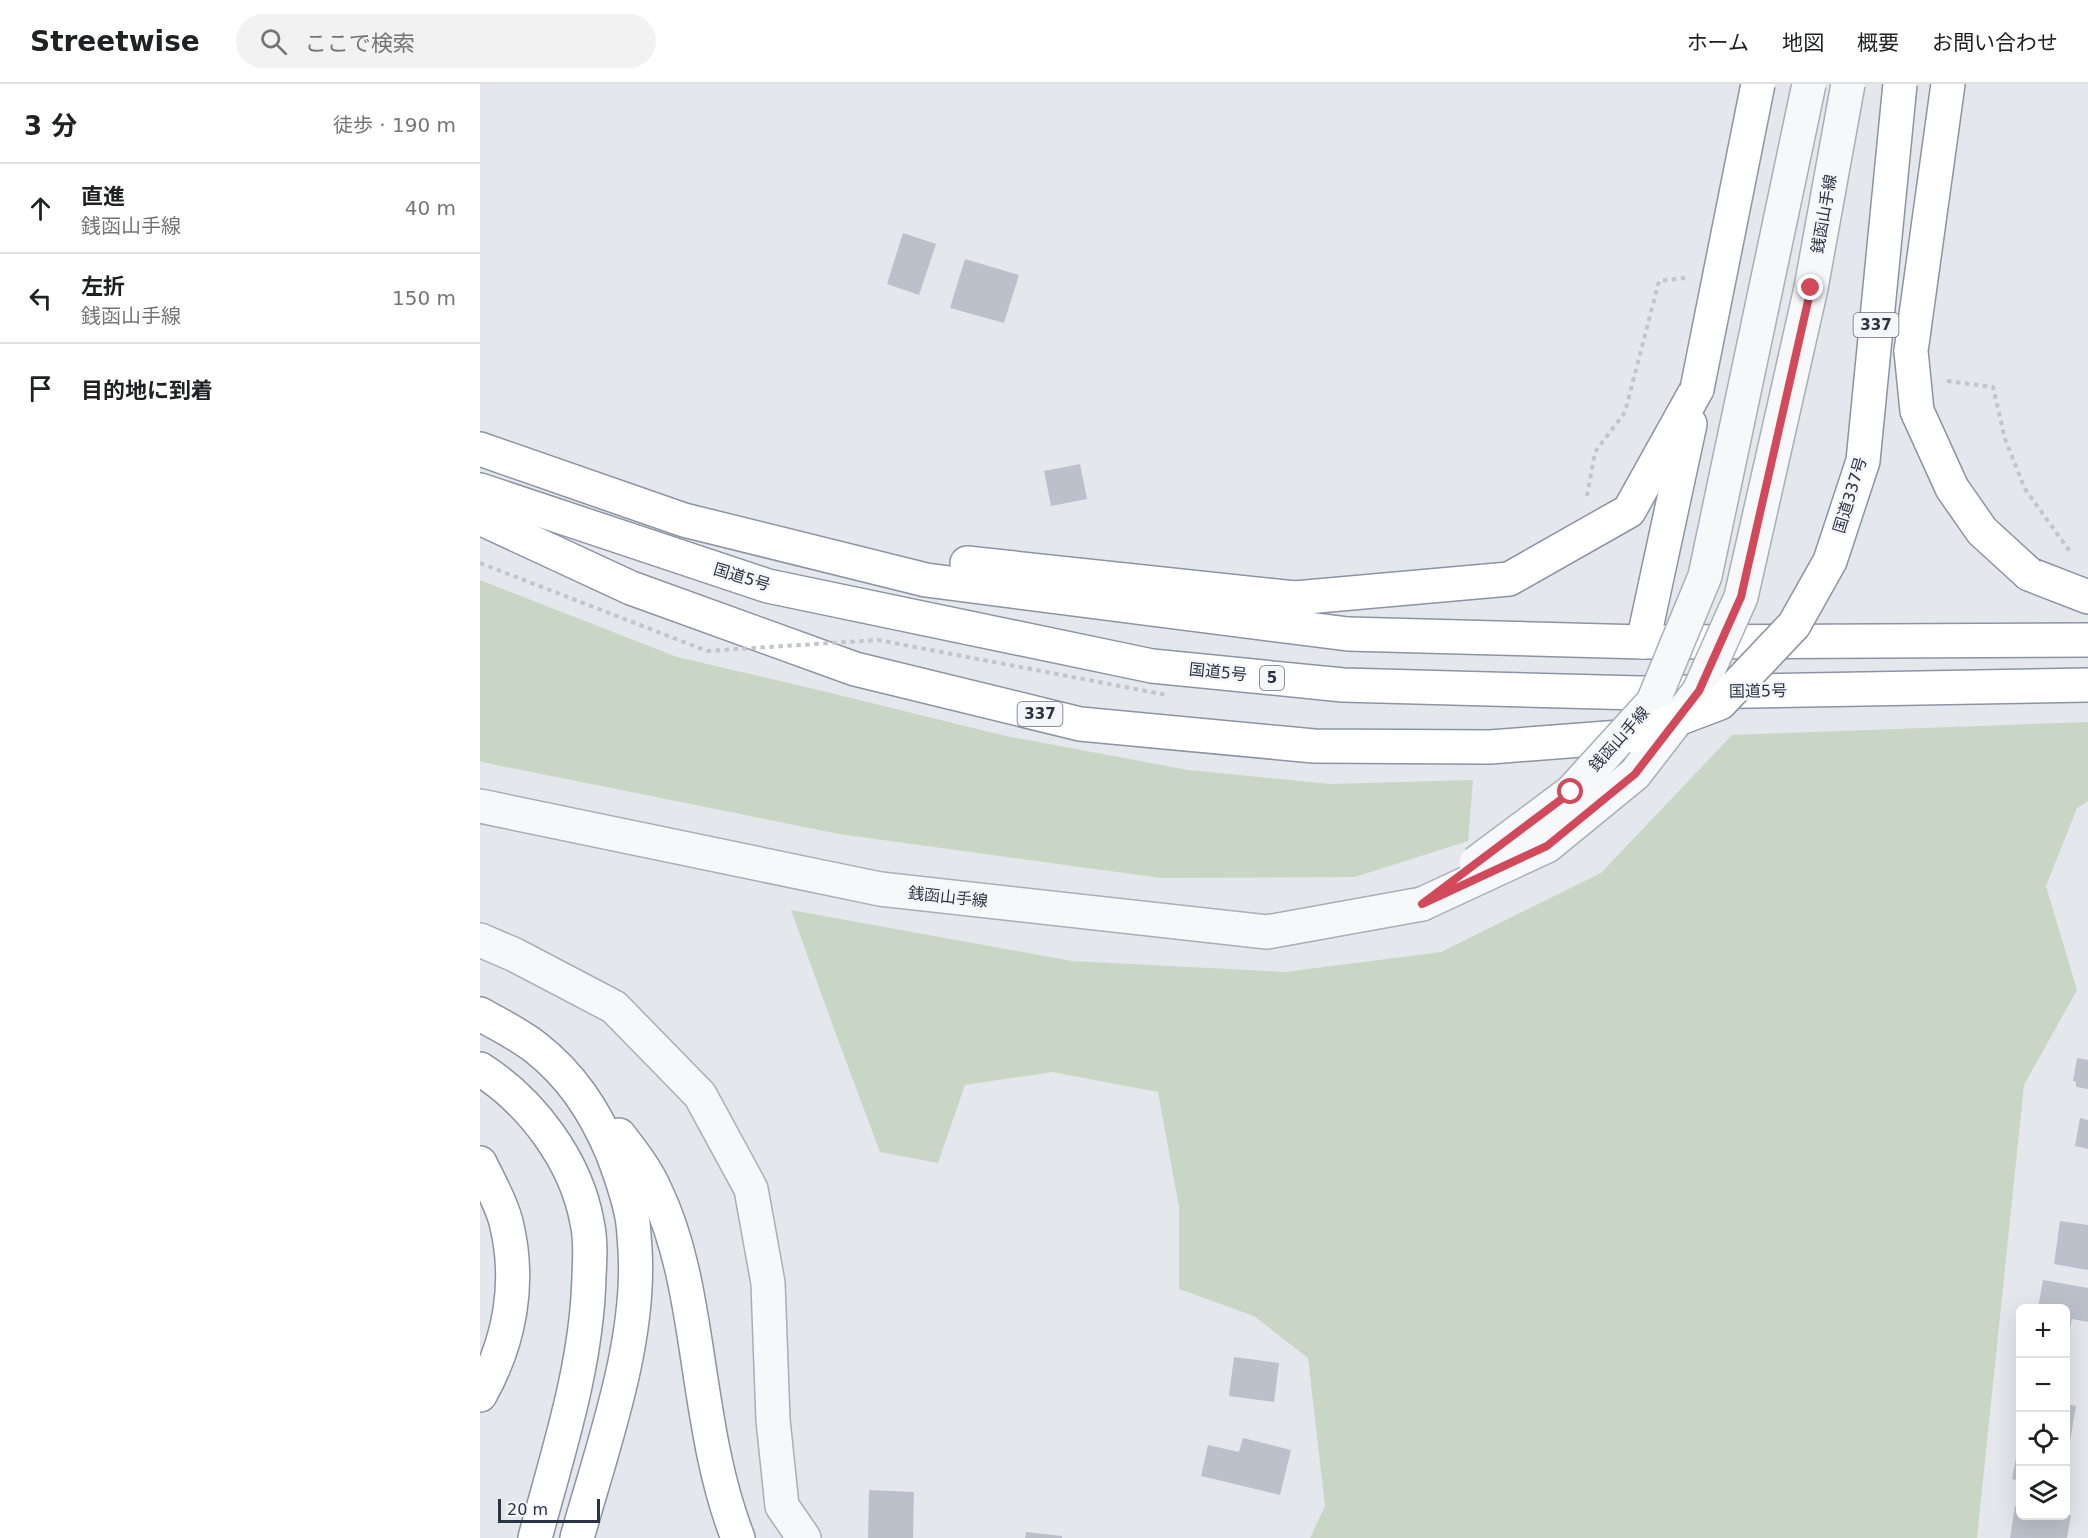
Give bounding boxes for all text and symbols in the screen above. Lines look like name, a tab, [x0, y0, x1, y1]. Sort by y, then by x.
search box	[236, 14, 656, 68]
text: Streetwise	[30, 25, 200, 58]
icon: search	[257, 25, 290, 58]
text: ここで検索	[305, 31, 415, 56]
text: ホーム	[1687, 31, 1749, 55]
text: 地図	[1782, 31, 1824, 55]
text: 概要	[1857, 31, 1899, 55]
text: お問い合わせ	[1932, 31, 2058, 55]
text: 3 分	[24, 111, 77, 141]
text: 徒歩 · 190 m	[333, 113, 456, 137]
street label: 銭函山手線	[1808, 173, 1840, 255]
text: 直進	[81, 184, 125, 209]
icon: ahead	[24, 192, 57, 225]
text: 40 m	[405, 196, 456, 220]
text: 銭函山手線	[81, 214, 181, 238]
text: 左折	[81, 274, 125, 299]
route end	[1797, 274, 1823, 300]
icon: left	[24, 282, 57, 315]
text: 150 m	[392, 286, 456, 310]
text: 銭函山手線	[81, 304, 181, 328]
road number: 337	[1854, 313, 1898, 337]
icon: arrive	[24, 372, 57, 405]
text: 目的地に到着	[81, 378, 213, 403]
street label: 国道337号	[1829, 455, 1871, 535]
street label: 国道5号	[711, 559, 773, 595]
street label: 国道5号	[1188, 660, 1248, 684]
road number: 5	[1260, 666, 1284, 690]
street label: 国道5号	[1729, 681, 1787, 701]
road number: 337	[1018, 702, 1062, 726]
street label: 銭函山手線	[1585, 703, 1653, 775]
route start	[1557, 778, 1583, 804]
street label: 銭函山手線	[907, 883, 989, 911]
map controls	[2016, 1304, 2070, 1520]
button: +	[2016, 1304, 2070, 1358]
button: −	[2016, 1358, 2070, 1412]
button: locate	[2016, 1412, 2070, 1466]
button: layers	[2016, 1466, 2070, 1520]
scale bar	[498, 1496, 600, 1524]
text: 20 m	[507, 1500, 548, 1519]

